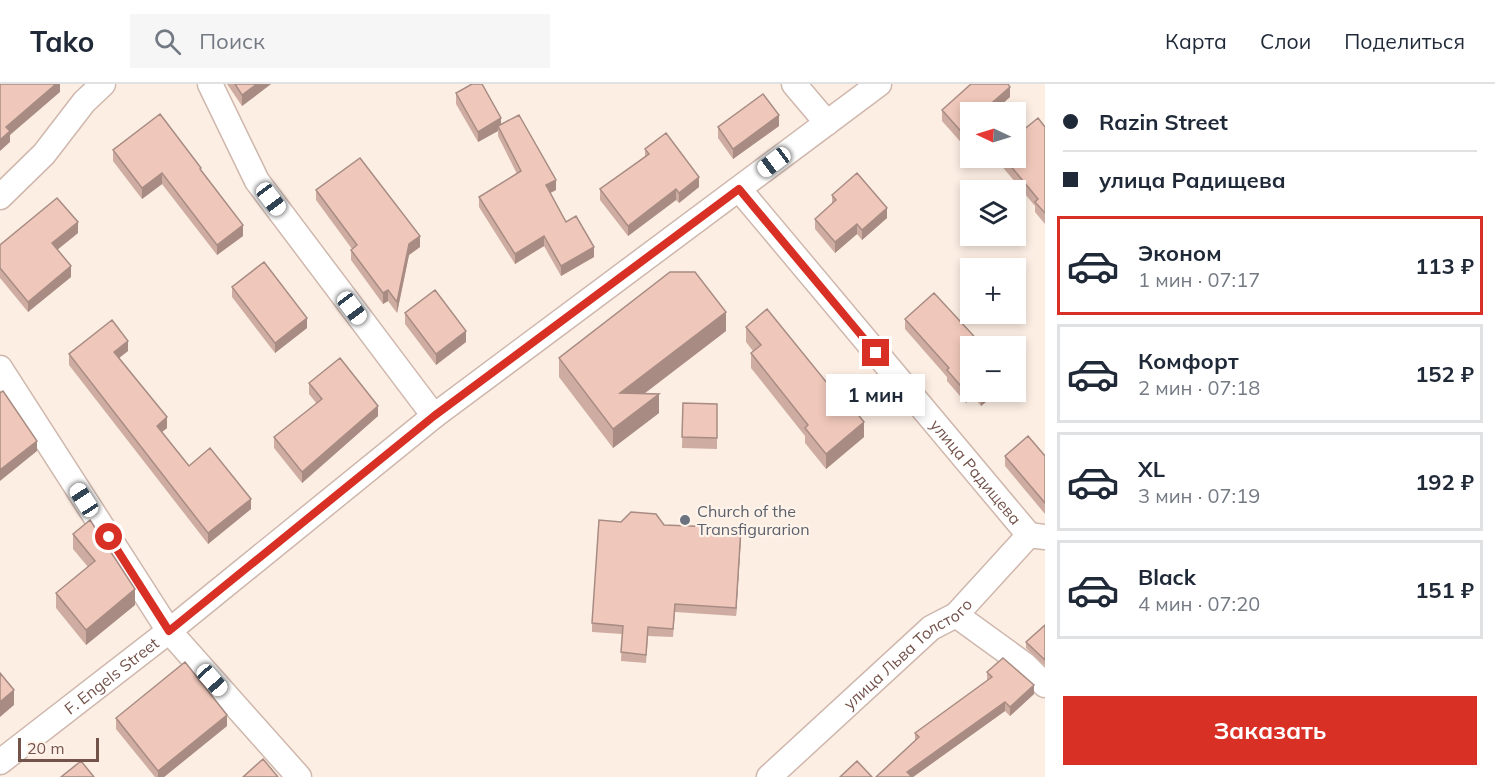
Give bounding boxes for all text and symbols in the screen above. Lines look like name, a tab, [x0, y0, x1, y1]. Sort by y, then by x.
search box	[130, 14, 550, 68]
text: Tako	[30, 24, 94, 59]
icon: search	[151, 25, 184, 58]
text: Поиск	[199, 27, 265, 55]
text: Карта	[1165, 28, 1227, 54]
text: Слои	[1260, 28, 1311, 54]
text: Поделиться	[1344, 28, 1465, 54]
north arrow	[960, 102, 1026, 168]
map controls	[960, 102, 1026, 402]
text: Razin Street	[1099, 108, 1228, 136]
car	[754, 144, 794, 180]
text: улица Радищева	[1099, 166, 1286, 194]
car	[253, 179, 289, 219]
button: layers	[960, 180, 1026, 246]
icon: car	[1066, 239, 1120, 293]
text: Эконом	[1138, 239, 1222, 267]
text: 113 ₽	[1415, 252, 1474, 280]
button: +	[960, 258, 1026, 324]
text: 1 мин · 07:17	[1138, 267, 1260, 292]
car	[334, 288, 370, 328]
button: −	[960, 336, 1026, 402]
route end	[862, 339, 889, 366]
icon: car	[1066, 347, 1120, 401]
text: Комфорт	[1138, 347, 1239, 375]
text: 152 ₽	[1415, 360, 1474, 388]
callout: 1 мин	[826, 374, 926, 416]
text: 2 мин · 07:18	[1138, 375, 1260, 400]
text: 1 мин	[847, 382, 904, 407]
street label: улица Радищева	[926, 415, 1026, 529]
icon: car	[1066, 455, 1120, 509]
text: XL	[1138, 455, 1165, 483]
text: 192 ₽	[1415, 468, 1474, 496]
car	[67, 480, 101, 520]
text: 3 мин · 07:19	[1138, 483, 1260, 508]
place label: Church of the Transfigurarion	[697, 501, 810, 539]
marker: Church of the Transfigurarion	[678, 513, 692, 527]
route start	[95, 523, 122, 550]
icon: car	[1066, 563, 1120, 617]
text: Black	[1138, 563, 1196, 591]
text: 151 ₽	[1415, 576, 1474, 604]
text: 4 мин · 07:20	[1138, 591, 1260, 616]
street label: улица Льва Толстого	[839, 594, 976, 714]
street label: F. Engels Street	[60, 633, 163, 718]
car	[193, 661, 231, 699]
button: Заказать	[1063, 696, 1477, 765]
scale bar	[18, 735, 99, 762]
text: 20 m	[27, 738, 64, 758]

